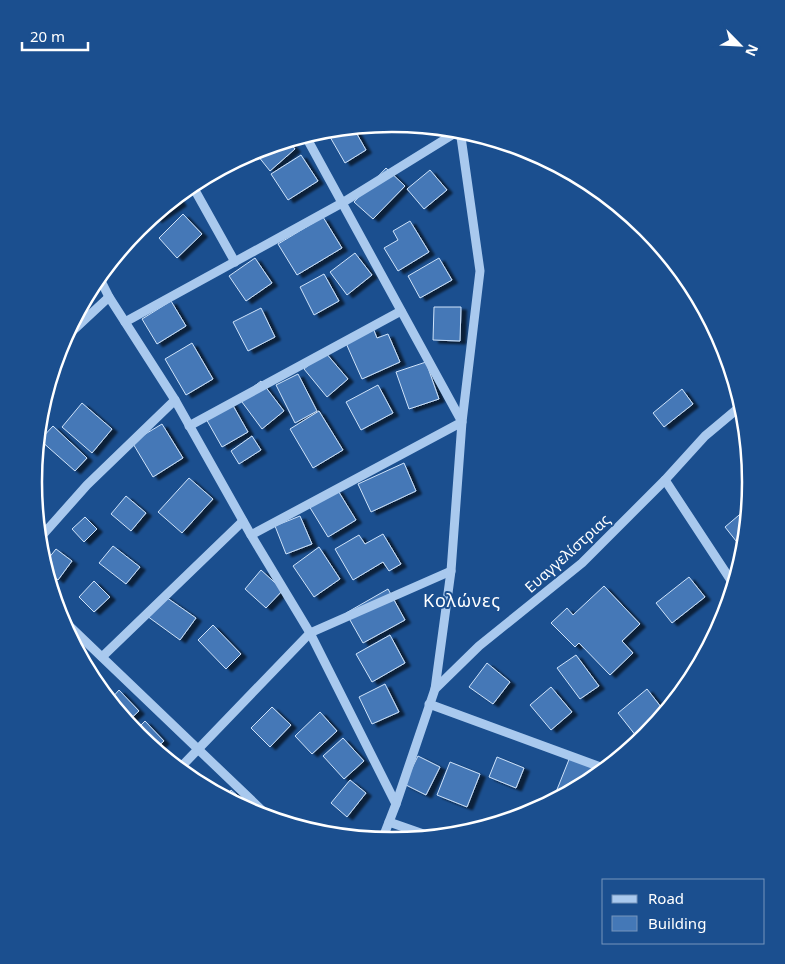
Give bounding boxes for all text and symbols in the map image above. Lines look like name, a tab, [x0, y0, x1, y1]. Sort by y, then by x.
scale bar	[22, 20, 89, 52]
north arrow	[715, 20, 765, 70]
text: 20 m	[30, 26, 65, 46]
text: N	[741, 41, 763, 60]
street label: Ευαγγελίστριας	[520, 509, 614, 597]
district label: Κολώνες	[423, 588, 501, 612]
legend	[602, 879, 765, 944]
text: Road	[648, 888, 684, 908]
text: Building	[648, 913, 706, 933]

